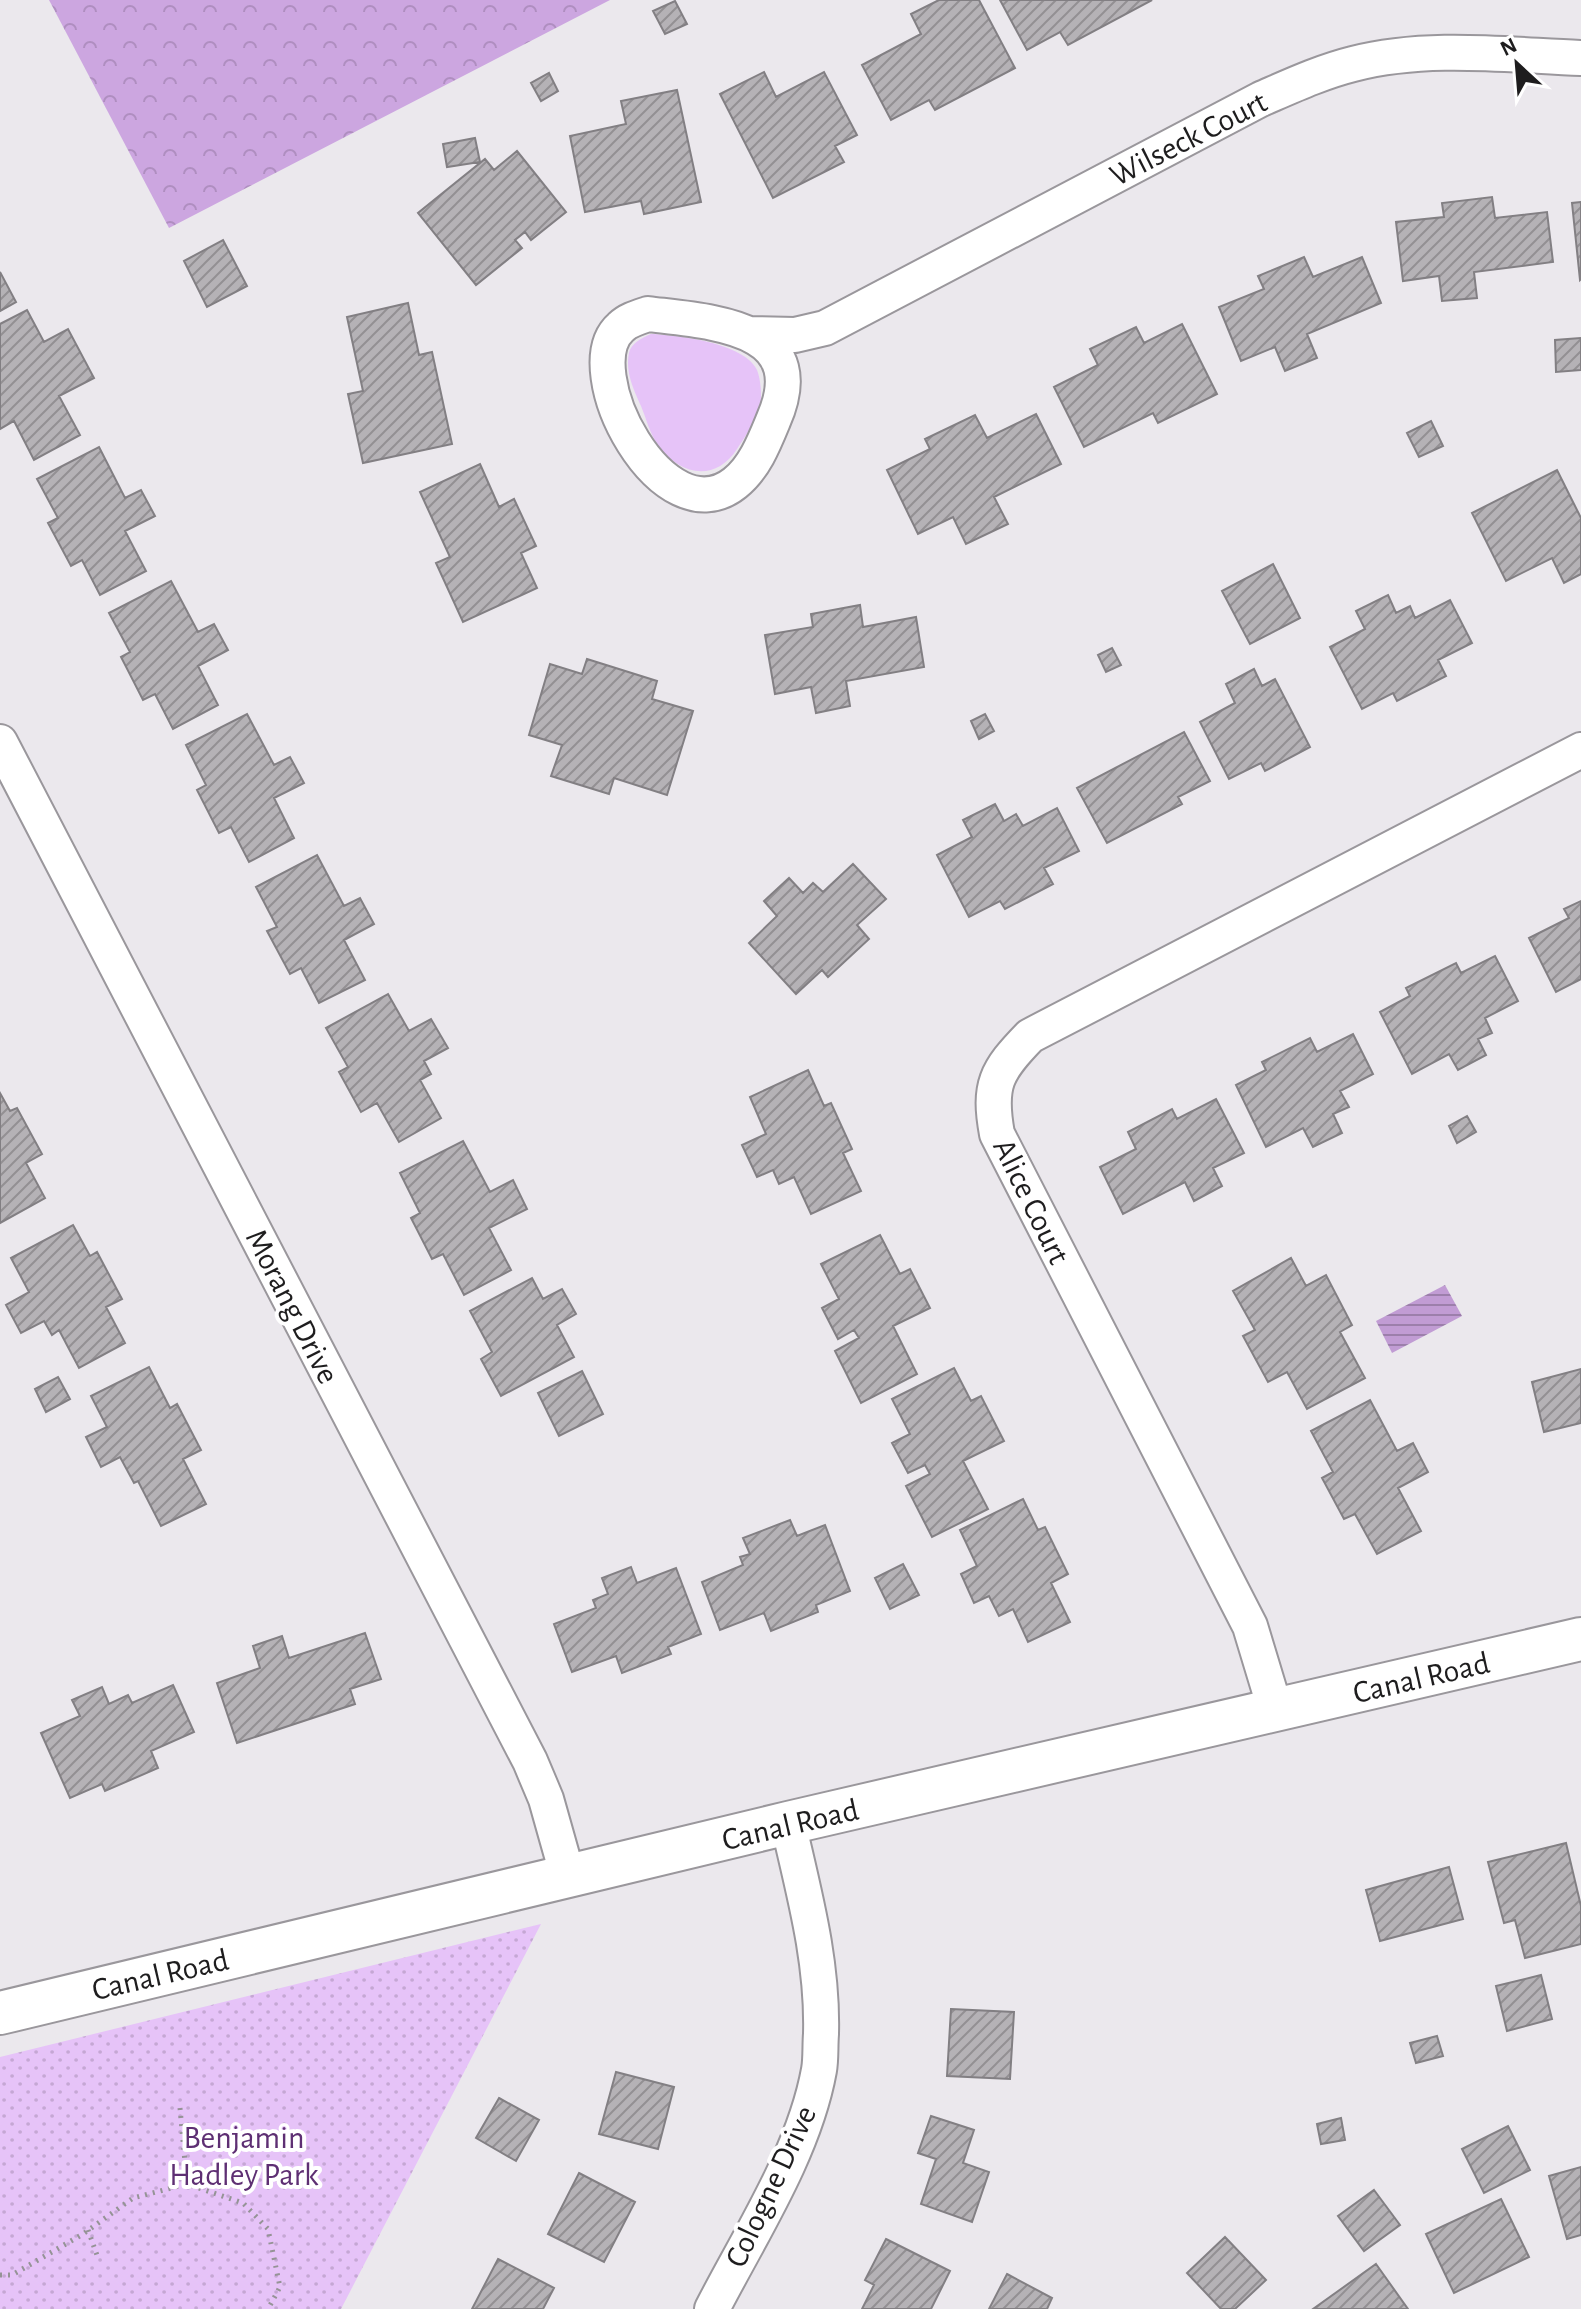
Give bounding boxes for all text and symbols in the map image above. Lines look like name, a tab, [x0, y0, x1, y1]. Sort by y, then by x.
north arrow	[1477, 24, 1557, 104]
text: N	[1497, 34, 1520, 60]
street label: Wilseck Court	[1105, 86, 1272, 192]
street label: Alice Court	[987, 1134, 1075, 1269]
street label: Morang Drive	[240, 1224, 345, 1389]
street label: Canal Road	[1350, 1647, 1493, 1709]
street label: Canal Road	[719, 1794, 862, 1856]
street label: Canal Road	[89, 1944, 232, 2006]
street label: Cologne Drive	[720, 2101, 822, 2272]
park label: Benjamin Hadley Park	[169, 2122, 319, 2191]

